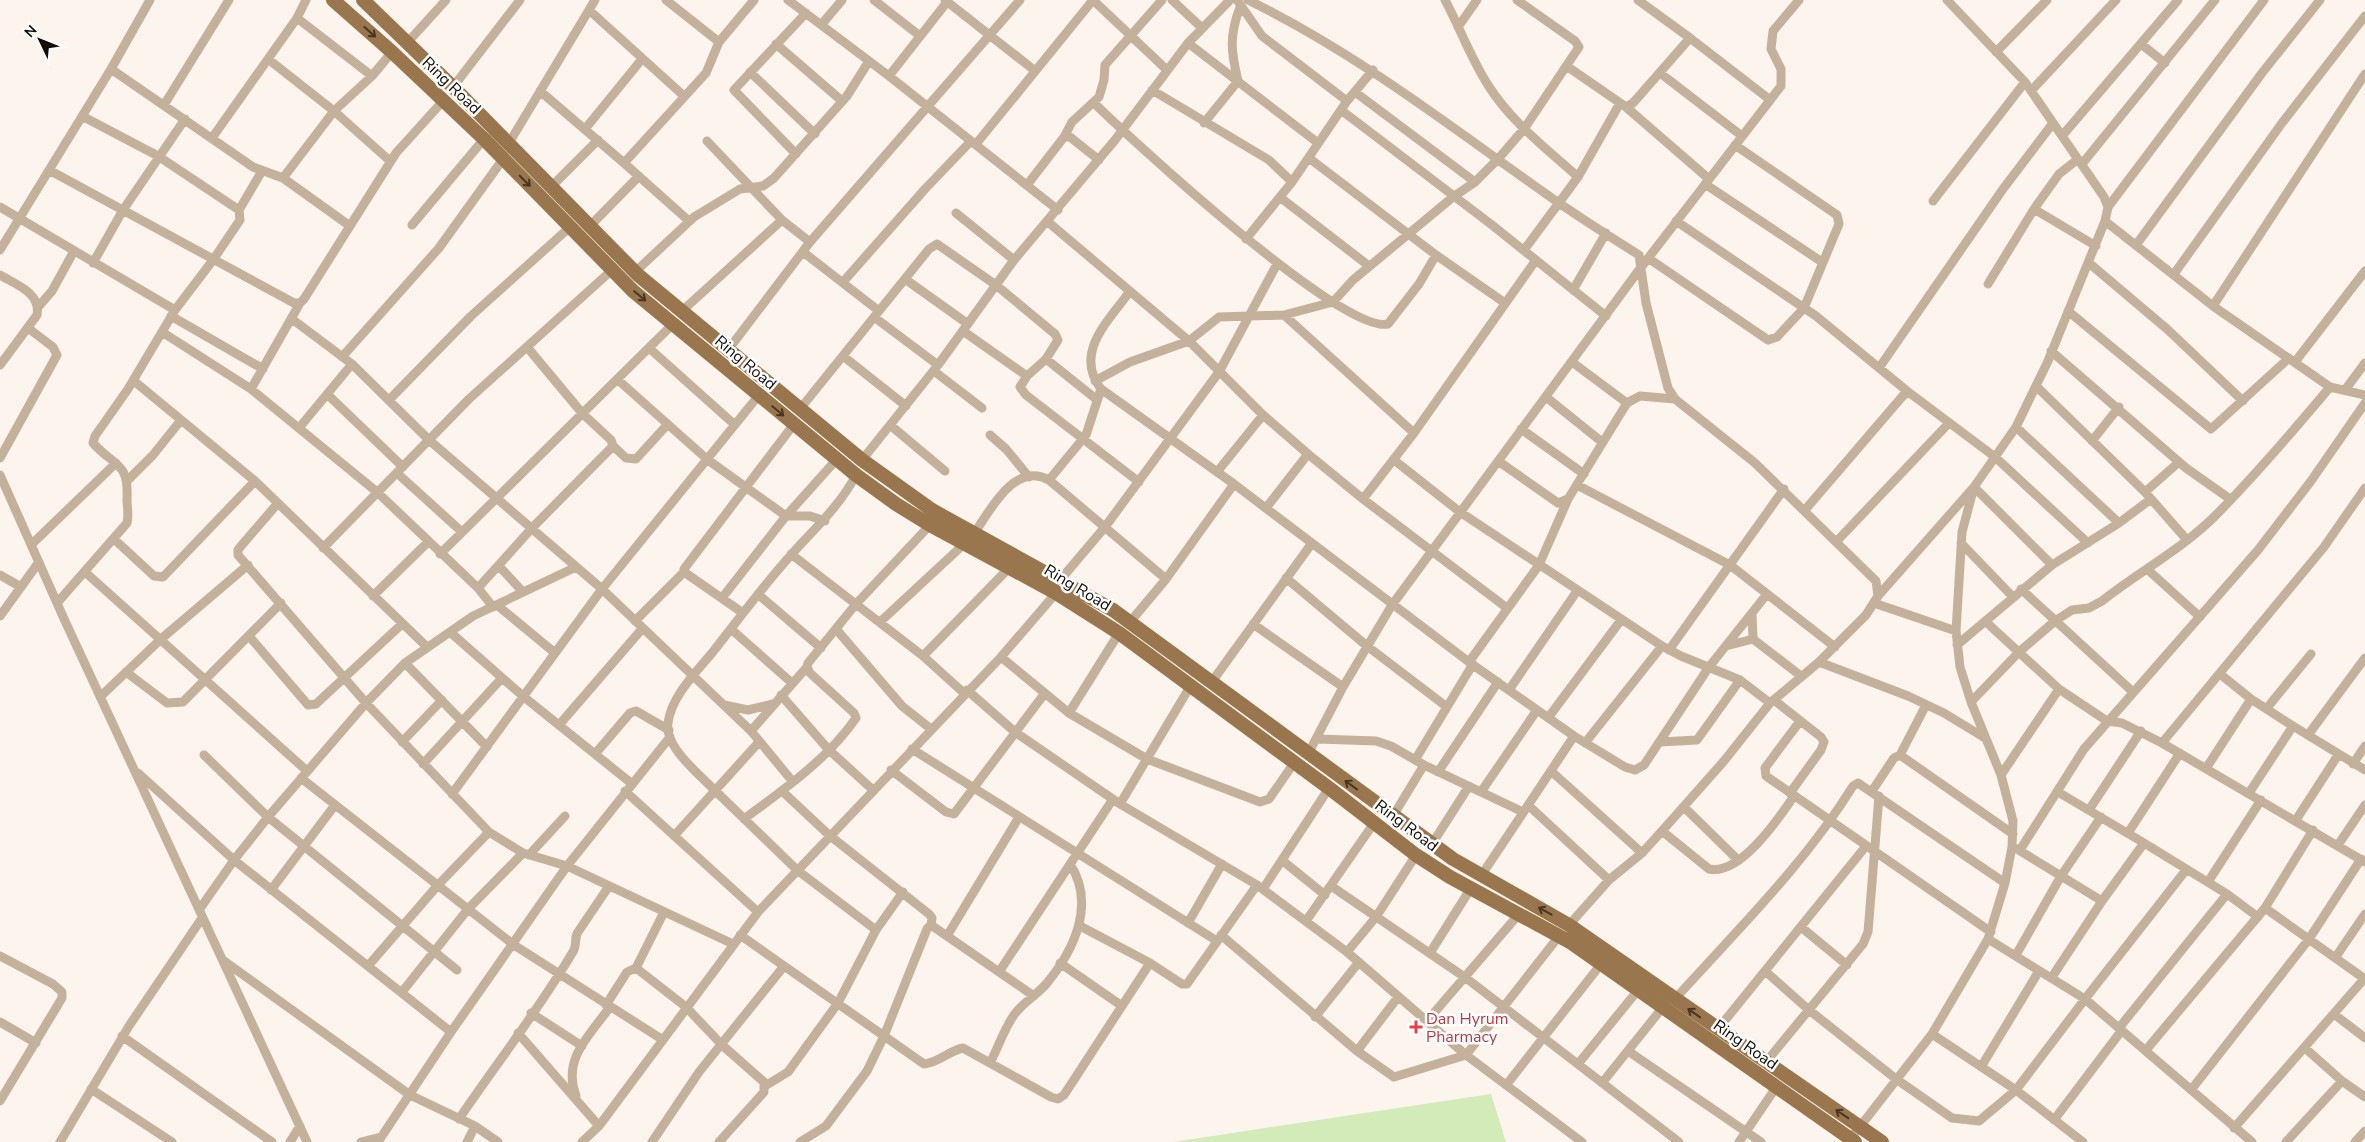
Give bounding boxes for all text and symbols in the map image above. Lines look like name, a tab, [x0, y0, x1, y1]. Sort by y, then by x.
north arrow	[15, 15, 65, 65]
text: N	[20, 21, 41, 42]
one-way arrow	[363, 27, 376, 38]
street label: Ring Road	[417, 52, 486, 119]
one-way arrow	[519, 175, 531, 187]
one-way arrow	[633, 291, 646, 302]
street label: Ring Road	[710, 330, 781, 395]
one-way arrow	[772, 405, 785, 417]
street label: Ring Road	[1040, 559, 1115, 616]
one-way arrow	[1344, 780, 1358, 790]
street label: Ring Road	[1370, 795, 1443, 857]
one-way arrow	[1538, 906, 1553, 916]
place label: Dan Hyrum Pharmacy	[1426, 1008, 1508, 1048]
one-way arrow	[1687, 1008, 1701, 1018]
street label: Ring Road	[1709, 1015, 1782, 1075]
marker: Dan Hyrum Pharmacy	[1410, 1021, 1422, 1033]
one-way arrow	[1835, 1109, 1849, 1120]

